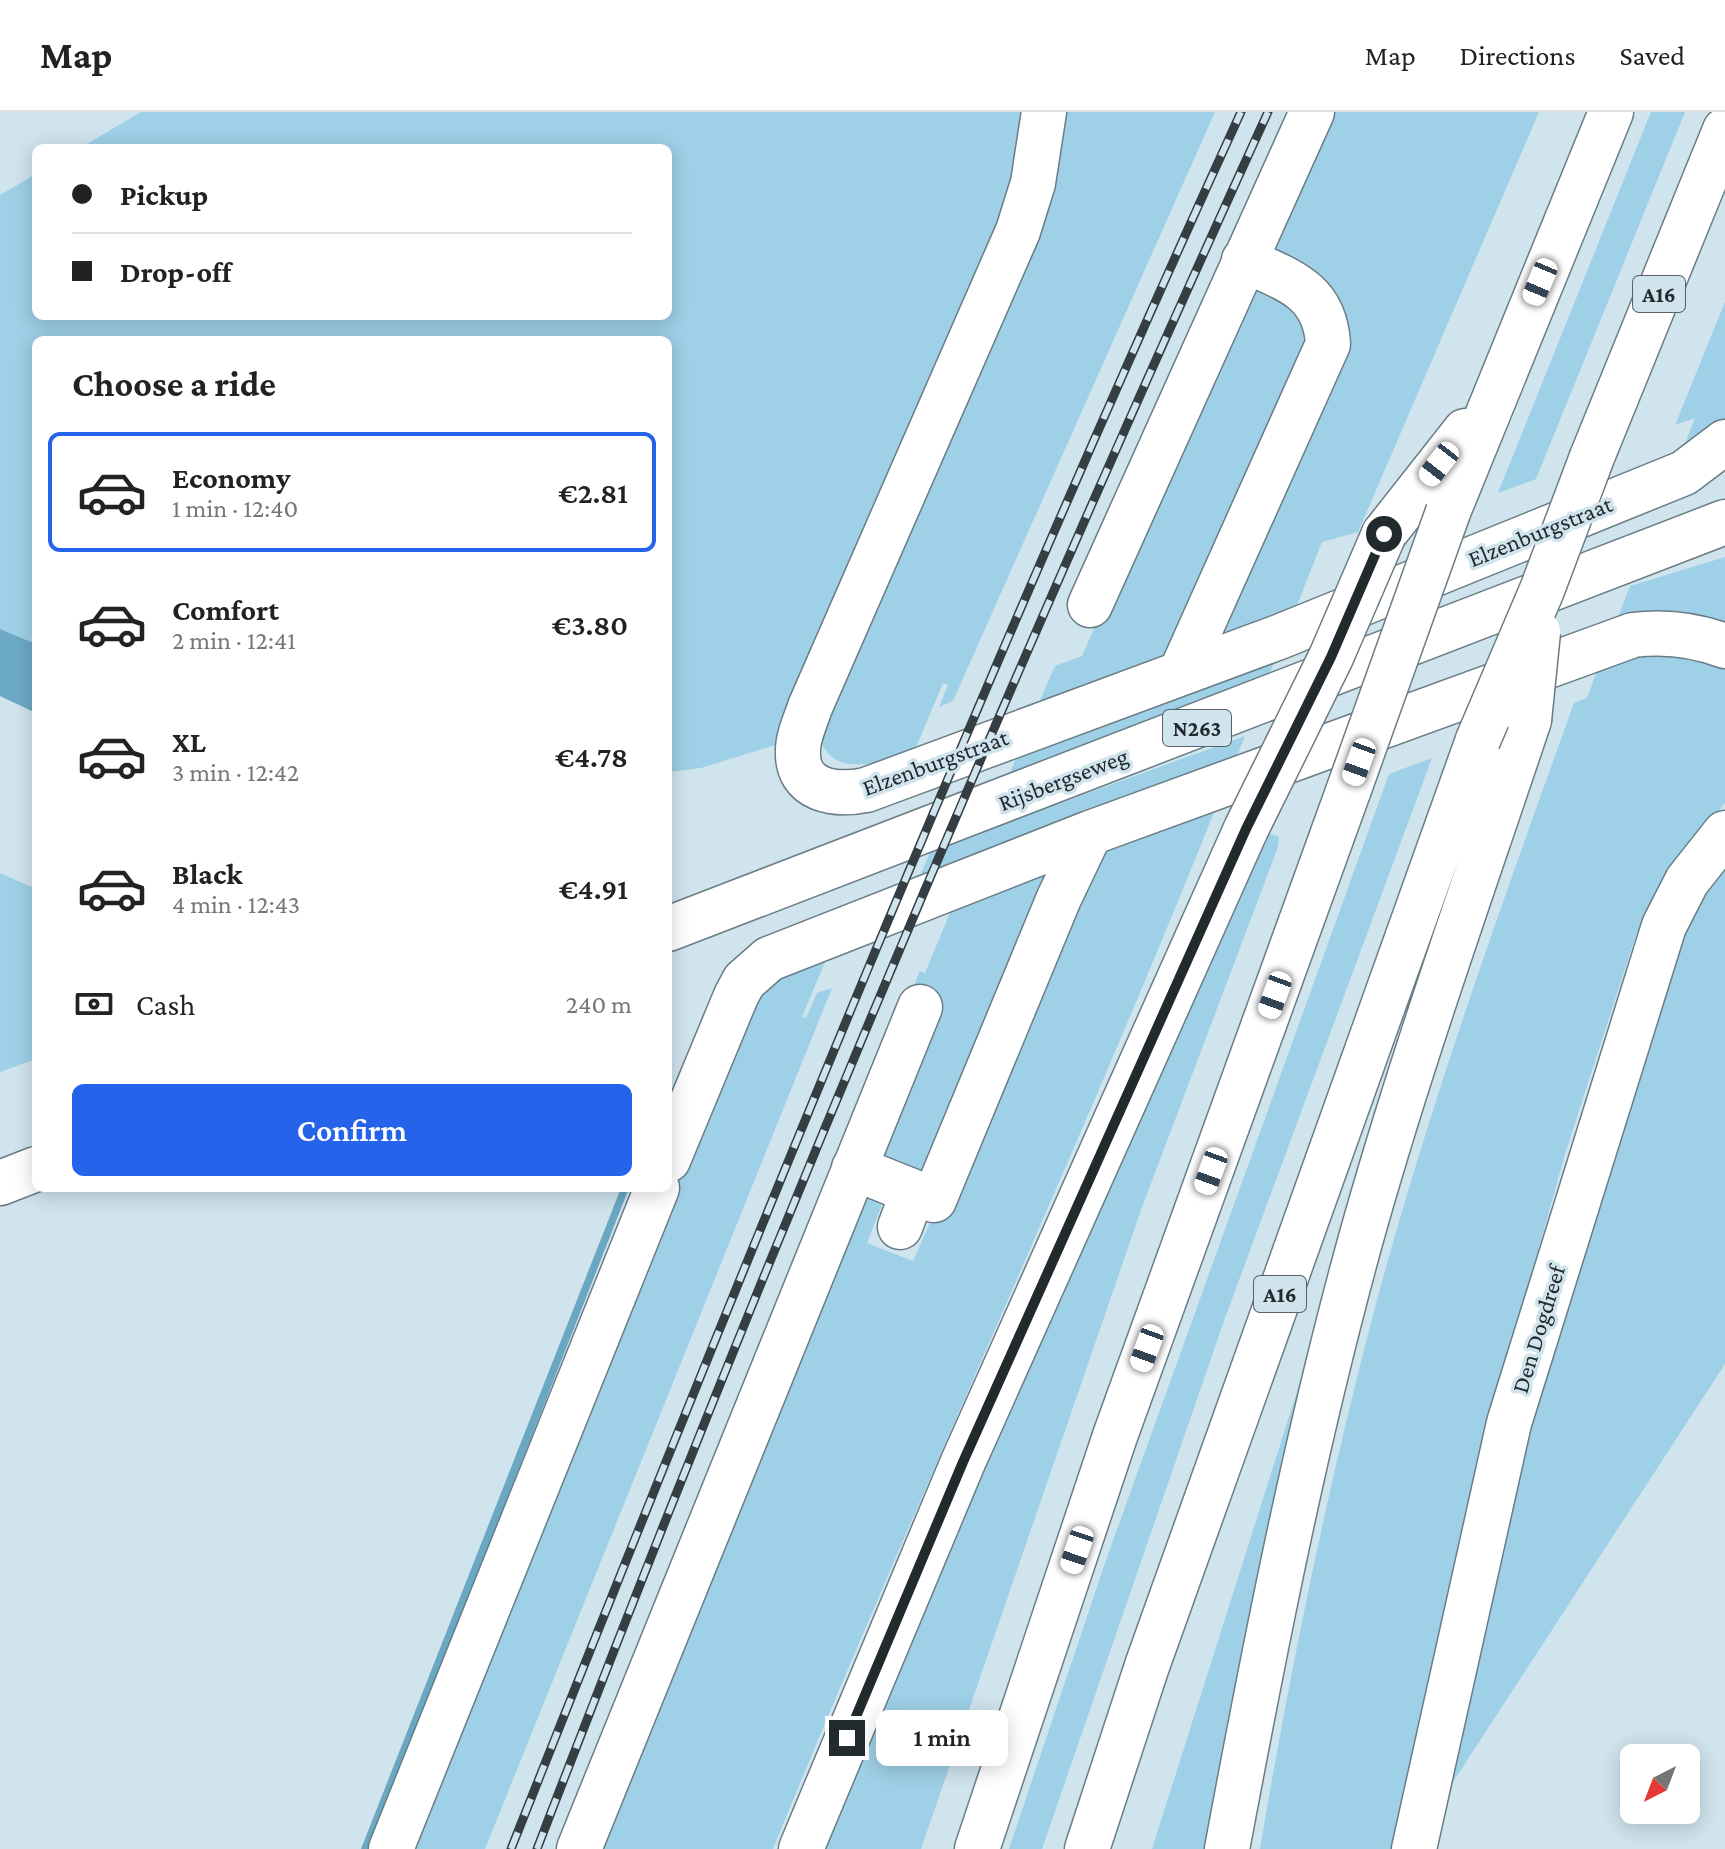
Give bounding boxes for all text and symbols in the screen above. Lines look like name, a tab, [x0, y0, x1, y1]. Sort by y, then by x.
text: Map	[40, 34, 113, 76]
text: Map	[1365, 40, 1416, 71]
text: Directions	[1460, 40, 1575, 71]
text: Saved	[1619, 40, 1685, 71]
text: Pickup	[120, 178, 208, 211]
text: Drop-off	[120, 255, 231, 288]
car	[1520, 255, 1560, 309]
road number: A16	[1633, 276, 1685, 312]
text: Choose a ride	[72, 364, 276, 404]
car	[1415, 438, 1463, 490]
icon: car	[76, 456, 148, 528]
text: Economy	[172, 461, 291, 494]
text: €2.81	[558, 476, 628, 509]
street label: Elzenburgstraat	[1464, 489, 1617, 572]
text: 1 min · 12:40	[172, 494, 298, 523]
route start	[1366, 516, 1402, 552]
icon: car	[76, 588, 148, 660]
text: Comfort	[172, 593, 279, 626]
text: €3.80	[552, 608, 628, 641]
text: 2 min · 12:41	[172, 626, 296, 655]
road number: N263	[1163, 710, 1231, 746]
icon: car	[76, 720, 148, 792]
street label: Elzenburgstraat	[858, 723, 1013, 801]
text: XL	[172, 725, 206, 758]
car	[1340, 735, 1378, 789]
text: €4.78	[555, 740, 628, 773]
street label: Rijsbergseweg	[994, 742, 1132, 816]
text: 3 min · 12:42	[172, 758, 299, 787]
icon: car	[76, 852, 148, 924]
text: Black	[172, 857, 243, 890]
text: €4.91	[559, 872, 628, 905]
text: 4 min · 12:43	[172, 890, 300, 919]
car	[1256, 968, 1294, 1022]
icon: cash	[72, 982, 116, 1026]
text: Cash	[136, 988, 195, 1021]
text: 240 m	[566, 990, 632, 1019]
button: Confirm	[72, 1084, 632, 1176]
car	[1192, 1144, 1230, 1198]
street label: Den Dogdreef	[1506, 1260, 1571, 1396]
road number: A16	[1254, 1276, 1306, 1312]
car	[1128, 1321, 1166, 1375]
car	[1058, 1523, 1096, 1577]
callout: 1 min	[875, 1710, 1007, 1766]
route end	[829, 1720, 865, 1756]
text: 1 min	[913, 1723, 971, 1752]
north arrow	[1620, 1744, 1700, 1824]
map controls	[1620, 1744, 1700, 1824]

